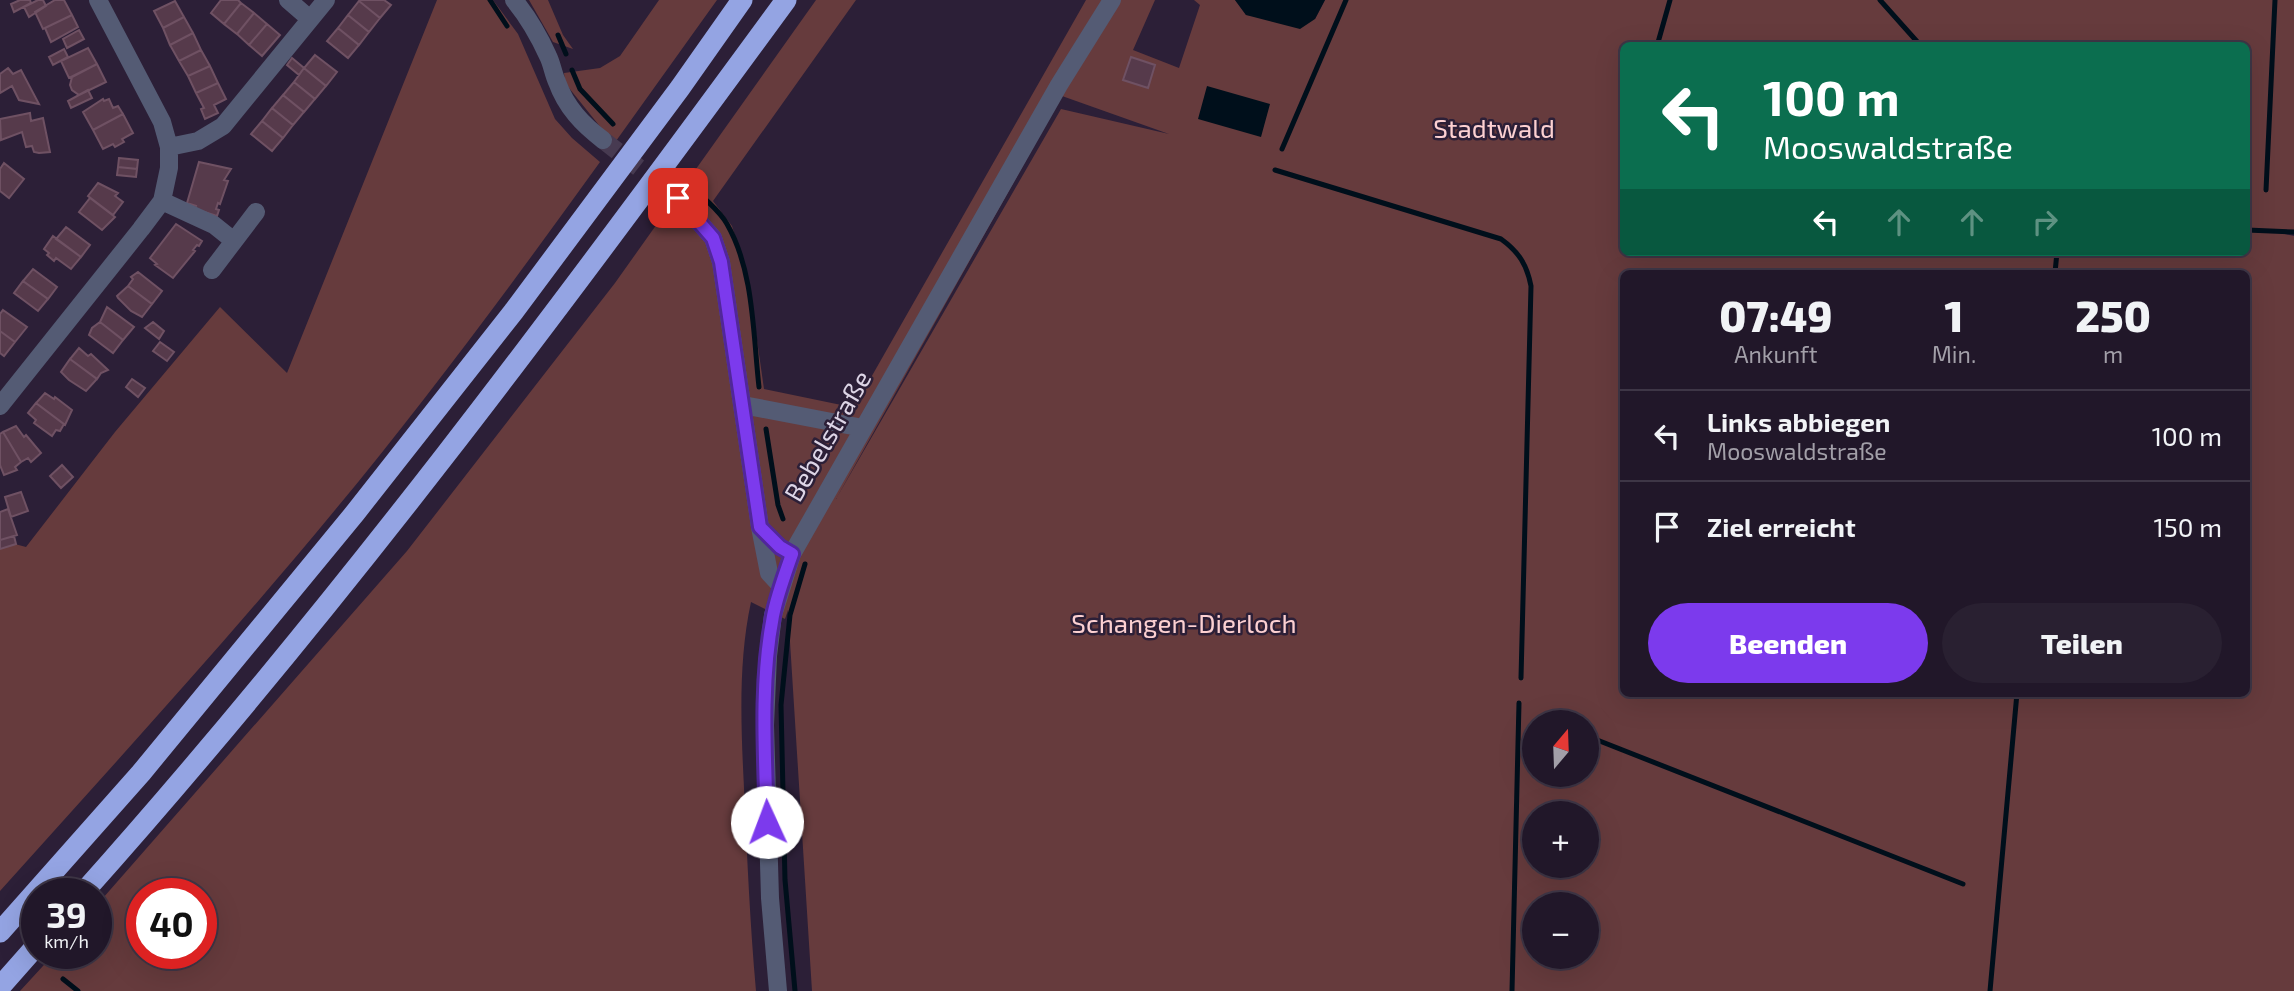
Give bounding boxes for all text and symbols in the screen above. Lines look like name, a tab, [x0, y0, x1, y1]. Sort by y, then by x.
text: 100 m	[1763, 67, 1900, 126]
icon: left	[1648, 70, 1739, 161]
park label: Stadtwald	[1433, 112, 1555, 143]
text: Mooswaldstraße	[1763, 127, 2013, 165]
pin	[648, 168, 708, 228]
icon: arrive	[659, 179, 697, 217]
icon: left	[1807, 203, 1845, 241]
icon: ahead	[1880, 203, 1918, 241]
icon: ahead	[1953, 203, 1991, 241]
icon: right	[2026, 203, 2064, 241]
text: 07:49	[1719, 290, 1833, 340]
text: 1	[1944, 290, 1963, 340]
text: 250	[2075, 290, 2151, 340]
text: Ankunft	[1734, 340, 1818, 368]
text: Min.	[1932, 340, 1976, 368]
text: m	[2103, 340, 2123, 368]
street label: Bebelstraße	[777, 364, 877, 506]
text: Links abbiegen	[1707, 406, 1891, 437]
icon: left	[1648, 417, 1686, 455]
text: 100 m	[2152, 420, 2222, 451]
text: Mooswaldstraße	[1707, 437, 1887, 465]
icon: arrive	[1648, 508, 1686, 546]
text: Ziel erreicht	[1707, 511, 1856, 542]
text: 150 m	[2153, 511, 2222, 542]
button: Beenden	[1648, 603, 1928, 683]
button: Teilen	[1942, 603, 2222, 683]
park label: Schangen-Dierloch	[1071, 607, 1297, 638]
north arrow	[1522, 710, 1600, 788]
map controls	[1522, 710, 1599, 969]
position arrow	[730, 785, 804, 859]
button: +	[1522, 801, 1599, 878]
speed limit sign: 40	[126, 878, 217, 969]
button: −	[1522, 892, 1599, 969]
text: 39	[46, 893, 87, 935]
text: km/h	[44, 930, 89, 952]

